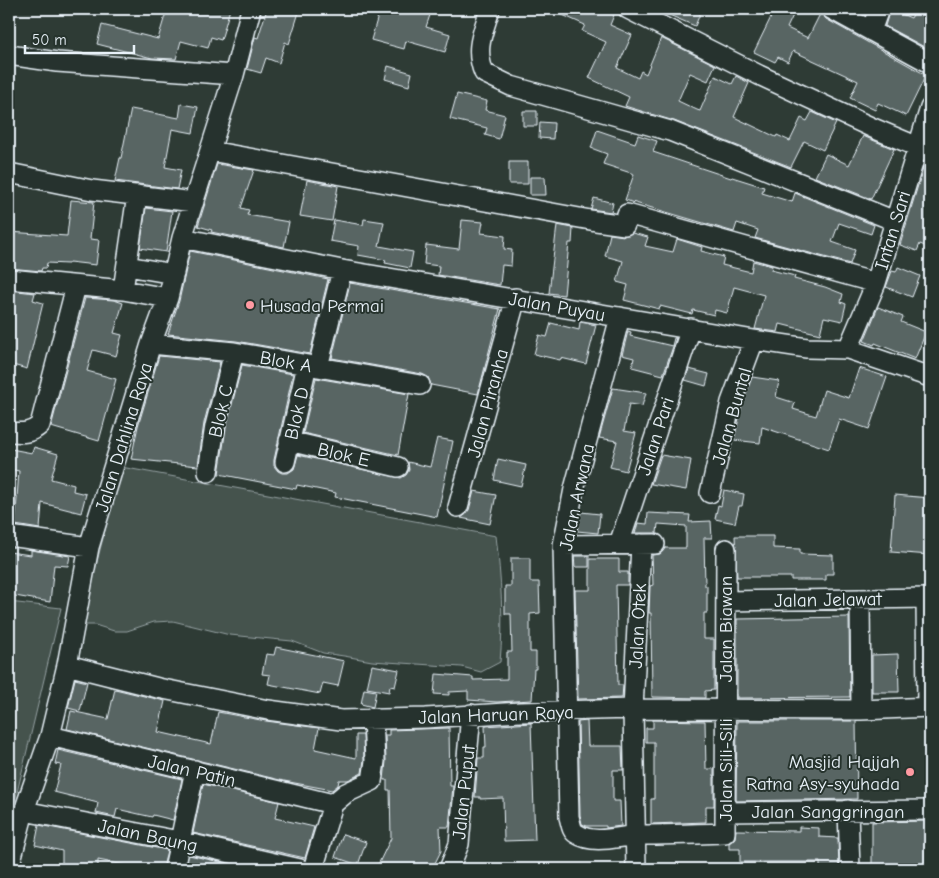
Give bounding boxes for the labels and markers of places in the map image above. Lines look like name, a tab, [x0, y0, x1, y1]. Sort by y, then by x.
place label: Husada Permai	[260, 295, 384, 317]
marker: Husada Permai	[244, 299, 256, 311]
place label: Masjid Hajjah Ratna Asy-syuhada	[746, 751, 900, 795]
marker: Masjid Hajjah Ratna Asy-syuhada	[904, 766, 916, 778]

